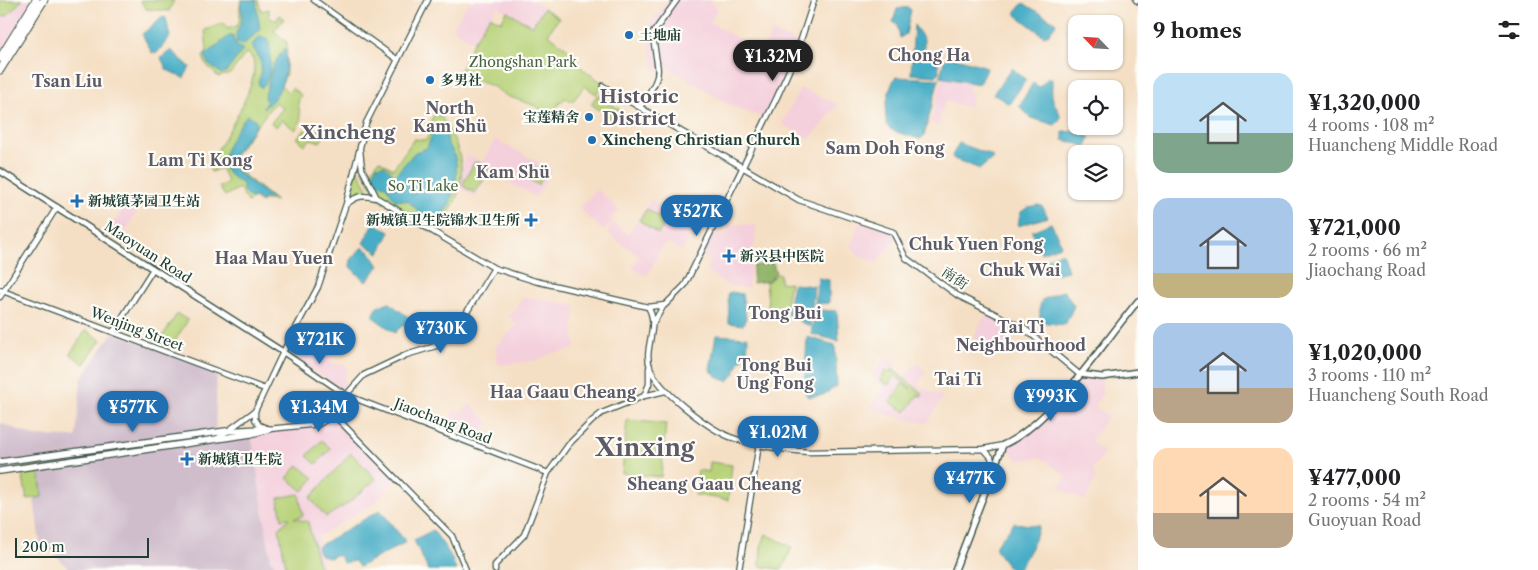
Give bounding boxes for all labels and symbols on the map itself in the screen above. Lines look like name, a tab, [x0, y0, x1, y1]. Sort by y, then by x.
north arrow	[1068, 15, 1122, 70]
place label: 土地庙	[639, 26, 681, 44]
marker: 土地庙	[623, 29, 635, 41]
pin: ¥1.32M	[732, 39, 814, 82]
district label: Chong Ha	[888, 45, 971, 65]
park label: Zhongshan Park	[469, 53, 578, 71]
district label: Tsan Liu	[32, 71, 103, 91]
place label: 多男社	[440, 71, 482, 89]
marker: 多男社	[424, 74, 436, 86]
district label: Historic District	[599, 85, 679, 130]
district label: North Kam Shü	[413, 98, 487, 136]
place label: 宝莲精舍	[523, 108, 580, 126]
marker: 宝莲精舍	[583, 111, 595, 123]
district label: Xincheng	[300, 121, 396, 144]
place label: Xincheng Christian Church	[601, 131, 801, 149]
marker: Xincheng Christian Church	[586, 134, 598, 146]
district label: Sam Doh Fong	[825, 138, 945, 158]
district label: Lam Ti Kong	[148, 150, 253, 170]
district label: Kam Shü	[476, 162, 550, 182]
park label: So Ti Lake	[388, 177, 458, 195]
place label: 新城镇茅园卫生站	[88, 192, 200, 210]
marker: 新城镇茅园卫生站	[70, 194, 84, 208]
pin: ¥527K	[662, 194, 732, 237]
place label: 新城镇卫生院锦水卫生所	[366, 211, 520, 229]
marker: 新城镇卫生院锦水卫生所	[524, 213, 538, 227]
street label: Maoyuan Road	[101, 217, 195, 287]
district label: Chuk Yuen Fong	[909, 234, 1044, 254]
place label: 新兴县中医院	[740, 247, 824, 265]
district label: Haa Mau Yuen	[215, 248, 333, 268]
marker: 新兴县中医院	[722, 249, 736, 263]
district label: Chuk Wai	[980, 260, 1061, 280]
street label: 南街	[938, 263, 972, 293]
street label: Wenjing Street	[87, 303, 186, 355]
district label: Tong Bui	[748, 303, 822, 323]
pin: ¥730K	[406, 312, 476, 354]
district label: Tai Ti Neighbourhood	[956, 317, 1086, 355]
pin: ¥721K	[285, 322, 355, 365]
district label: Tong Bui Ung Fong	[736, 355, 814, 393]
district label: Tai Ti	[934, 369, 982, 389]
pin: ¥993K	[1016, 380, 1086, 422]
district label: Haa Gaau Cheang	[490, 382, 637, 402]
pin: ¥577K	[98, 390, 168, 433]
pin: ¥1.34M	[278, 390, 360, 433]
street label: Jiaochang Road	[390, 393, 495, 448]
pin: ¥1.02M	[737, 416, 819, 458]
district label: Xinxing	[594, 433, 696, 462]
place label: 新城镇卫生院	[198, 450, 282, 468]
marker: 新城镇卫生院	[180, 452, 194, 466]
pin: ¥477K	[935, 462, 1005, 504]
district label: Sheang Gaau Cheang	[627, 474, 802, 494]
scale bar	[15, 535, 149, 558]

